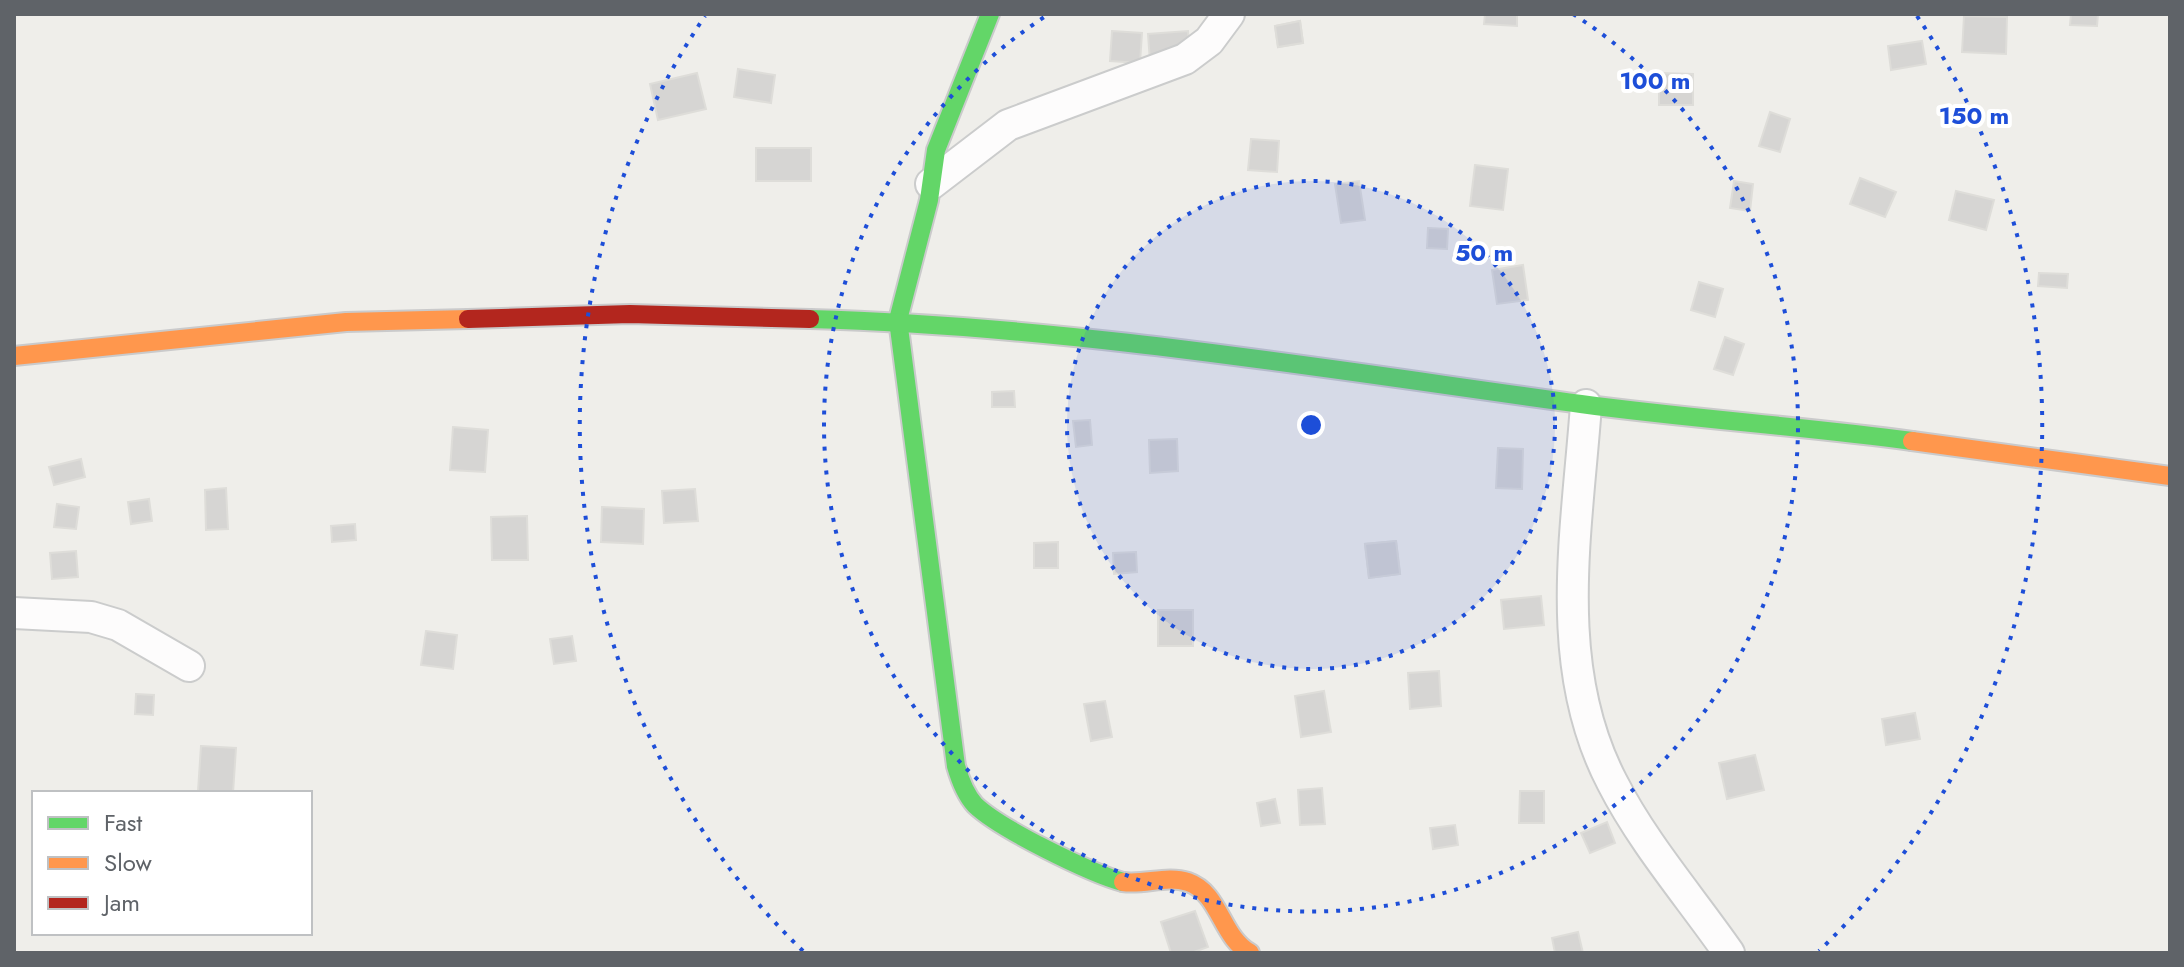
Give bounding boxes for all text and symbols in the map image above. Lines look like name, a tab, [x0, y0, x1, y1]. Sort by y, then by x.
text: 100 m	[1620, 63, 1690, 98]
text: 150 m	[1939, 98, 2009, 133]
text: 50 m	[1455, 235, 1513, 270]
centre of rings	[1297, 411, 1325, 439]
legend	[32, 791, 312, 935]
text: Fast	[104, 805, 142, 840]
text: Slow	[104, 845, 152, 880]
text: Jam	[101, 885, 140, 920]

